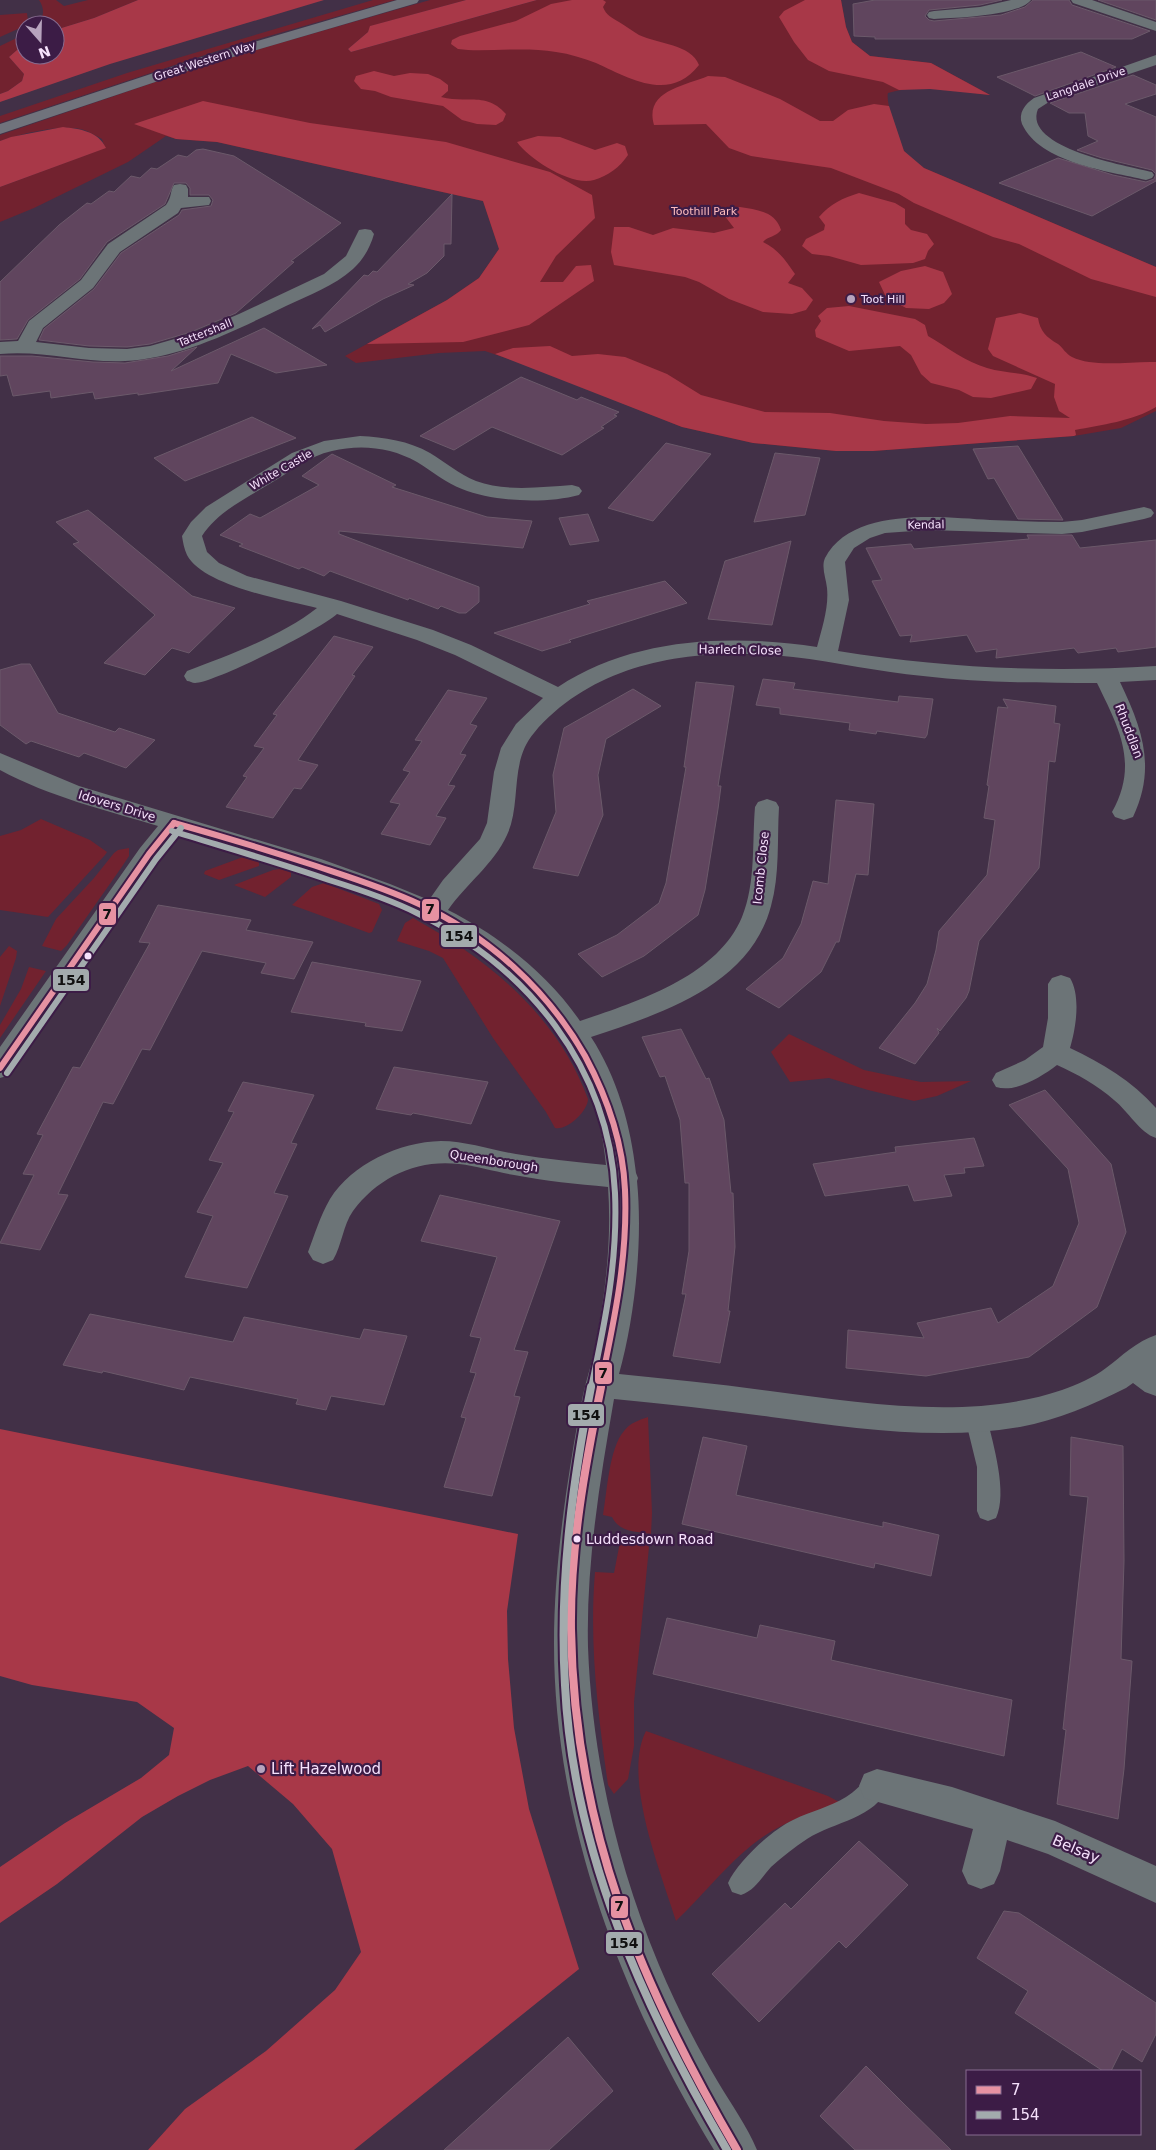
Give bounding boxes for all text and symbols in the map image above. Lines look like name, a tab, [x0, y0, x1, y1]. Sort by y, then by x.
north arrow	[15, 15, 65, 65]
street label: Great Western Way	[153, 38, 258, 84]
text: N	[36, 43, 53, 62]
street label: Langdale Drive	[1045, 64, 1128, 104]
park label: Toothill Park	[670, 205, 738, 218]
marker: Toot Hill	[845, 293, 857, 305]
place label: Toot Hill	[860, 293, 905, 306]
street label: Tattershall	[175, 316, 234, 350]
street label: White Castle	[248, 447, 315, 493]
street label: Kendal	[907, 518, 945, 532]
street label: Harlech Close	[699, 642, 781, 658]
street label: Rhuddlan	[1112, 702, 1146, 760]
street label: Idovers Drive	[77, 788, 157, 824]
street label: Icomb Close	[750, 831, 772, 905]
line badge: 7	[421, 898, 440, 922]
text: 7	[425, 901, 435, 917]
line badge: 7	[98, 902, 117, 926]
text: 7	[102, 906, 112, 922]
line badge: 154	[440, 924, 478, 948]
text: 154	[444, 928, 474, 944]
unlabelled marker	[83, 951, 93, 961]
line badge: 154	[52, 968, 90, 992]
text: 154	[56, 972, 86, 988]
street label: Queenborough	[449, 1147, 539, 1175]
line badge: 7	[594, 1361, 613, 1385]
text: 7	[598, 1365, 608, 1381]
line badge: 154	[567, 1403, 605, 1427]
text: 154	[571, 1407, 601, 1423]
place label: Luddesdown Road	[586, 1531, 713, 1547]
marker: Luddesdown Road	[572, 1534, 582, 1544]
place label: Lift Hazelwood	[271, 1760, 381, 1778]
marker: Lift Hazelwood	[255, 1763, 267, 1775]
street label: Belsay	[1050, 1831, 1102, 1867]
line badge: 7	[610, 1895, 629, 1919]
text: 7	[614, 1898, 624, 1914]
line badge: 154	[605, 1931, 643, 1955]
text: 154	[609, 1935, 639, 1951]
legend	[966, 2070, 1141, 2135]
text: 7	[1011, 2081, 1021, 2099]
text: 154	[1011, 2106, 1040, 2124]

